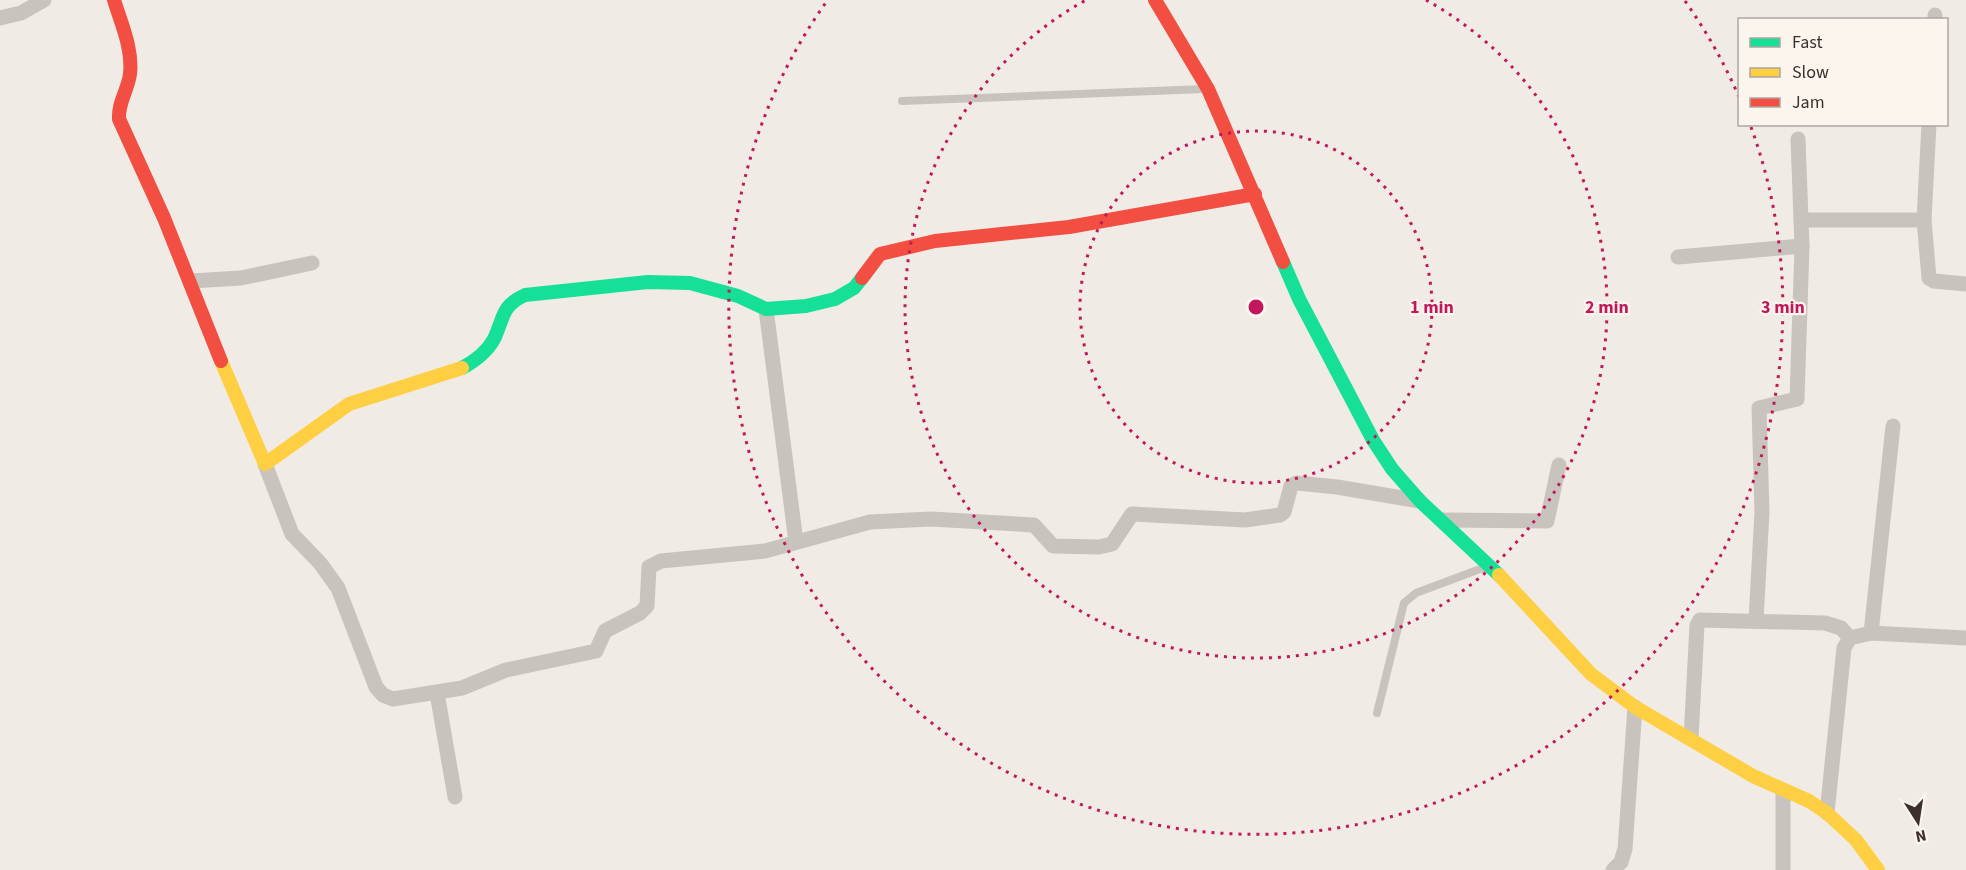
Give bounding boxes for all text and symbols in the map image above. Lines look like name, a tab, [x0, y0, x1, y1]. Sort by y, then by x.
legend	[1738, 18, 1948, 126]
text: Fast	[1792, 30, 1823, 55]
text: Slow	[1792, 60, 1829, 85]
text: Jam	[1792, 90, 1825, 115]
text: 1 min	[1410, 295, 1454, 320]
text: 2 min	[1585, 295, 1629, 320]
text: 3 min	[1761, 295, 1805, 320]
centre of rings	[1246, 297, 1266, 317]
north arrow	[1888, 792, 1948, 852]
text: N	[1913, 824, 1928, 848]

